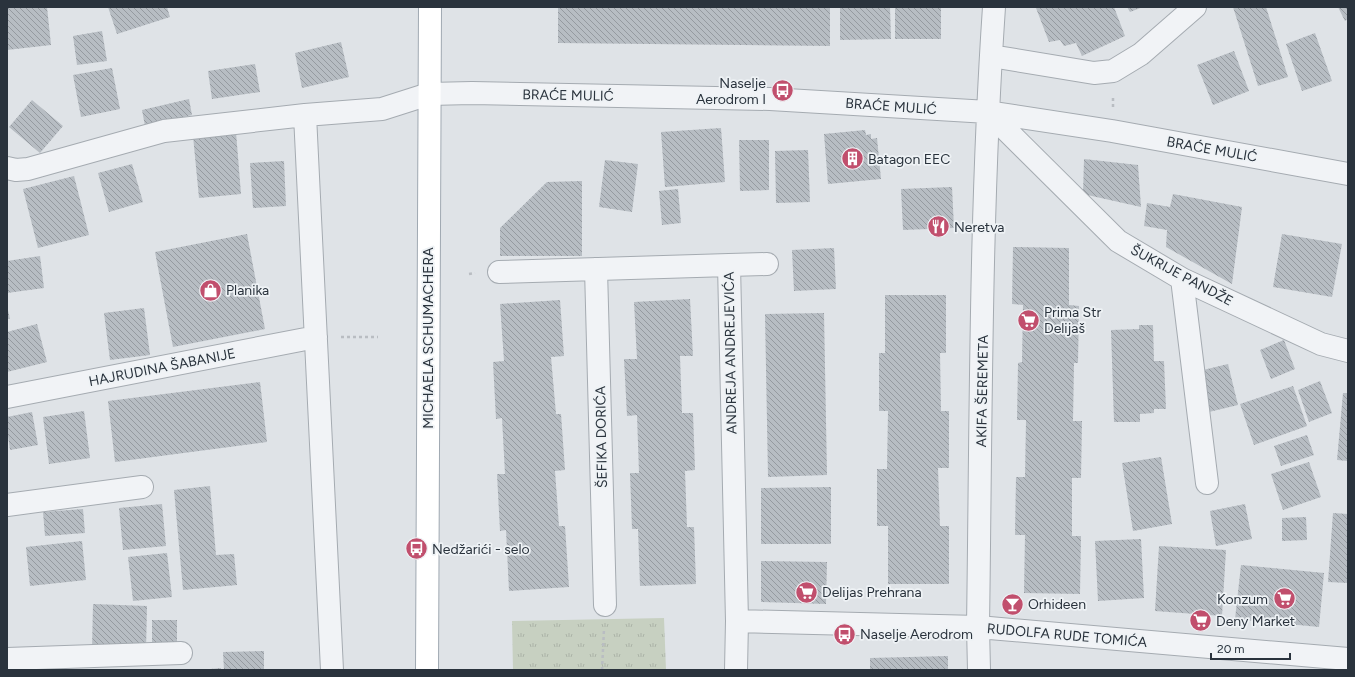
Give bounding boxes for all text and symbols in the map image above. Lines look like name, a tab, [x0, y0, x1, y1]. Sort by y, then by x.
place label: Naselje Aerodrom I	[696, 75, 766, 108]
bus stop icon: Naselje Aerodrom I	[769, 78, 795, 104]
street label: BRAĆE MULIĆ	[522, 86, 614, 105]
street label: BRAĆE MULIĆ	[845, 95, 937, 118]
street label: BRAĆE MULIĆ	[1165, 133, 1258, 166]
building icon: Batagon EEC	[840, 146, 866, 172]
place label: Batagon EEC	[868, 151, 950, 168]
restaurant icon: Neretva	[925, 214, 951, 240]
place label: Neretva	[954, 219, 1004, 236]
street label: ŠUKRIJE PANDŽE	[1128, 241, 1236, 310]
street label: MICHAELA SCHUMACHERA	[420, 247, 437, 429]
street label: ANDREJA ANDREJEVIĆA	[721, 271, 740, 434]
shop icon: Planika	[197, 277, 223, 303]
place label: Planika	[226, 282, 269, 299]
place label: Prima Str Delijaš	[1044, 304, 1101, 337]
supermarket icon: Prima Str Delijaš	[1016, 307, 1042, 333]
street label: AKIFA ŠEREMETA	[973, 334, 992, 447]
street label: HAJRUDINA ŠABANIJE	[87, 345, 237, 390]
street label: ŠEFIKA DORIĆA	[592, 385, 611, 488]
bus stop icon: Nedžarići - selo	[404, 536, 430, 562]
place label: Nedžarići - selo	[432, 541, 530, 558]
supermarket icon: Delijas Prehrana	[794, 579, 820, 605]
place label: Delijas Prehrana	[822, 584, 922, 601]
supermarket icon: Konzum	[1271, 586, 1297, 612]
bar icon: Orhideen	[1000, 591, 1026, 617]
place label: Konzum	[1217, 591, 1268, 608]
place label: Orhideen	[1028, 596, 1086, 613]
supermarket icon: Deny Market	[1187, 608, 1213, 634]
place label: Deny Market	[1216, 613, 1295, 630]
street label: RUDOLFA RUDE TOMIĆA	[986, 620, 1148, 651]
bus stop icon: Naselje Aerodrom	[832, 621, 858, 647]
place label: Naselje Aerodrom	[860, 626, 973, 643]
scale bar	[1211, 635, 1290, 661]
text: 20 m	[1217, 642, 1245, 656]

